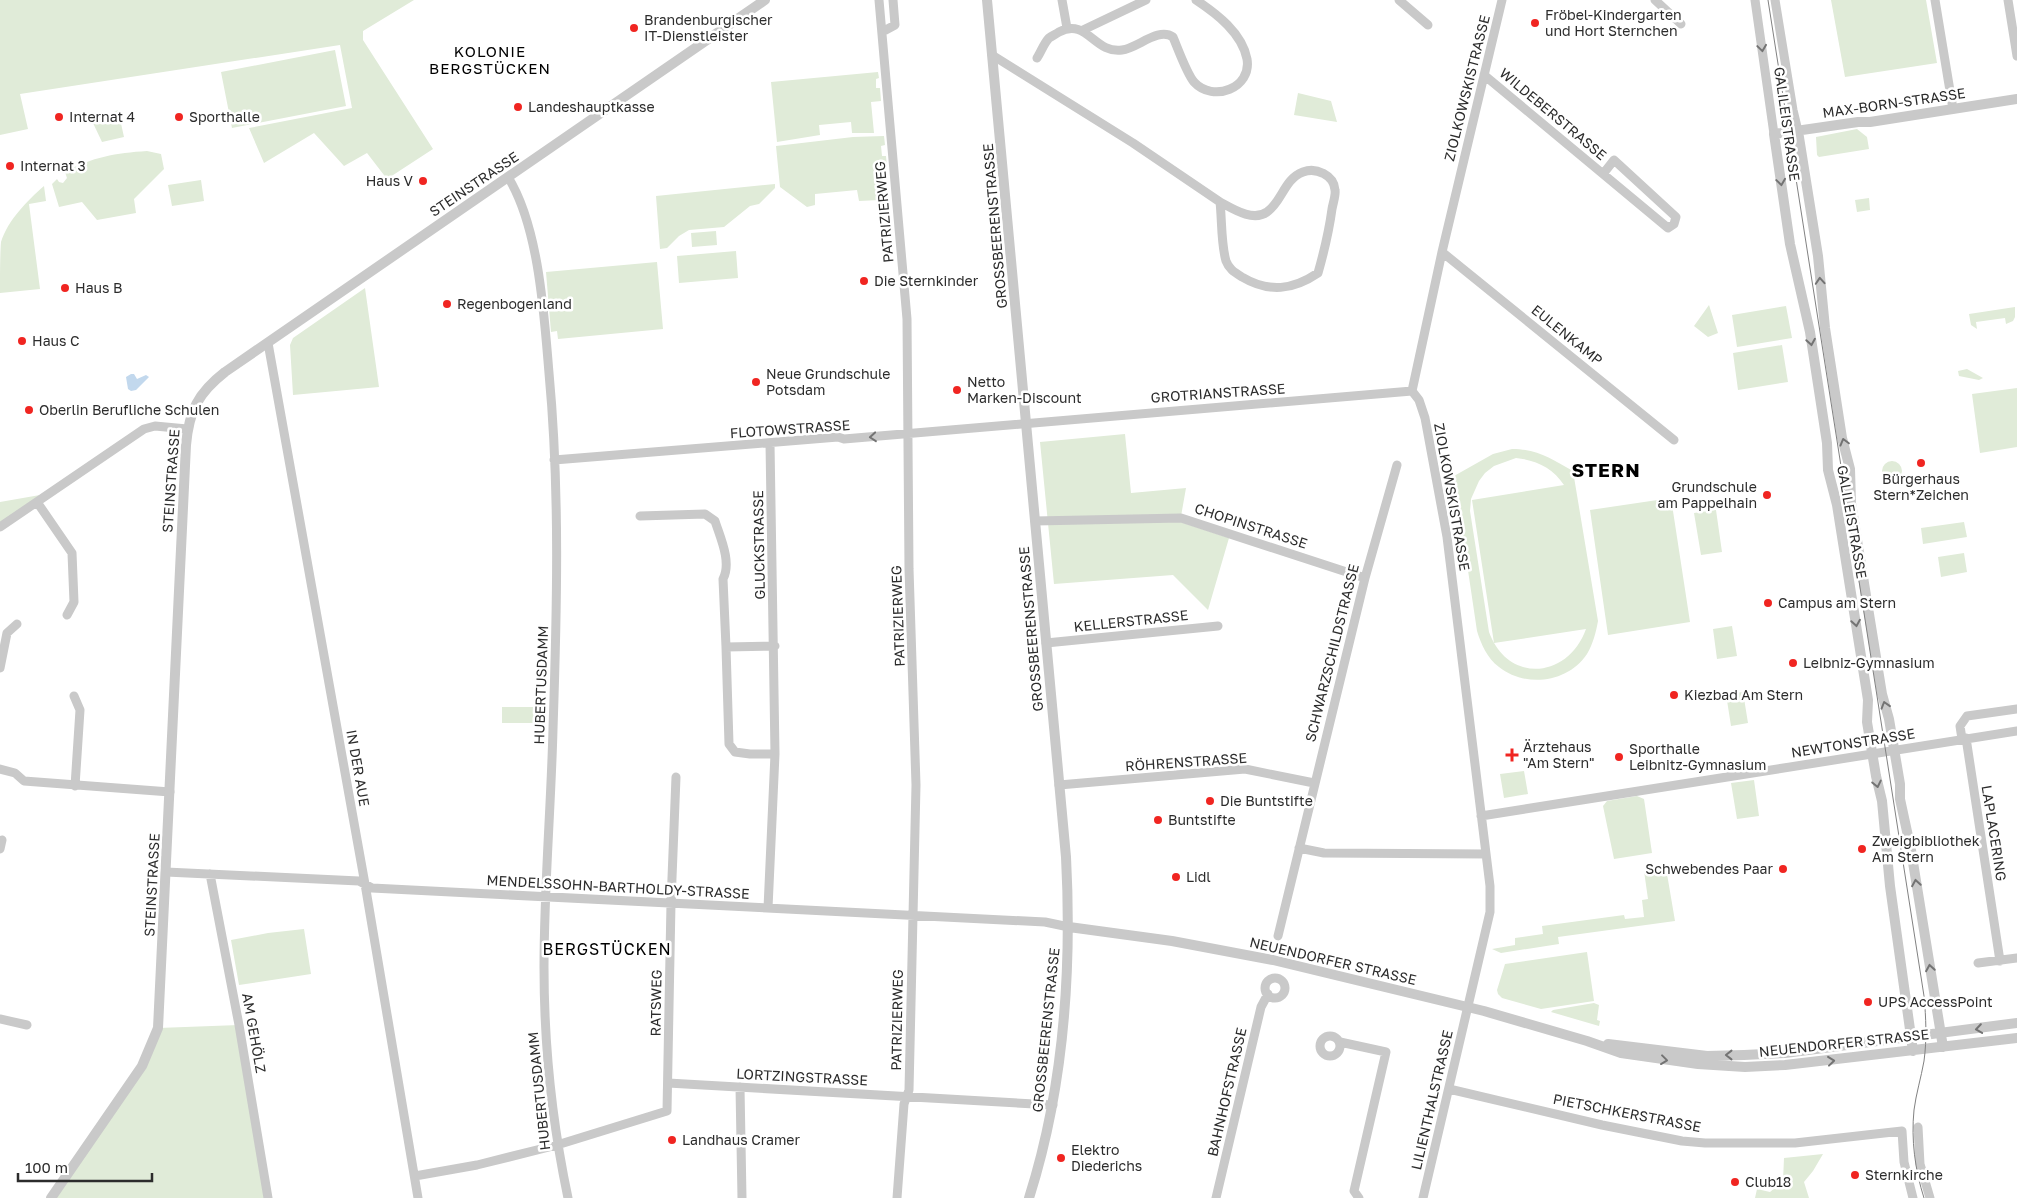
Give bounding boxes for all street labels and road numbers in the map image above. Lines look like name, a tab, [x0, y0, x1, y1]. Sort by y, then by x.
street label: ZIOLKOWSKISTRASSE	[1440, 13, 1493, 163]
street label: WILDEBERSTRASSE	[1496, 64, 1610, 163]
street label: GALILEISTRASSE	[1771, 66, 1804, 182]
street label: MAX-BORN-STRASSE	[1821, 84, 1966, 121]
street label: GROSSBEERENSTRASSE	[979, 143, 1010, 309]
street label: STEINSTRASSE	[426, 148, 521, 220]
street label: PATRIZIERWEG	[871, 161, 896, 263]
street label: EULENKAMP	[1528, 301, 1606, 368]
street label: GROTRIANSTRASSE	[1150, 379, 1286, 406]
street label: FLOTOWSTRASSE	[729, 416, 851, 441]
street label: ZIOLKOWSKISTRASSE	[1431, 422, 1474, 572]
street label: STEINSTRASSE	[158, 429, 183, 533]
street label: GALILEISTRASSE	[1834, 464, 1871, 580]
street label: GLUCKSTRASSE	[749, 490, 768, 600]
street label: CHOPINSTRASSE	[1193, 499, 1310, 552]
street label: GROSSBEERENSTRASSE	[1015, 546, 1046, 712]
street label: SCHWARZSCHILDSTRASSE	[1301, 562, 1362, 744]
street label: PATRIZIERWEG	[887, 565, 908, 667]
street label: KELLERSTRASSE	[1073, 606, 1189, 635]
street label: HUBERTUSDAMM	[530, 625, 551, 745]
street label: NEWTONSTRASSE	[1790, 724, 1916, 761]
street label: IN DER AUE	[343, 728, 374, 808]
street label: RÖHRENSTRASSE	[1125, 749, 1247, 774]
street label: LAPLACERING	[1979, 784, 2010, 882]
street label: STEINSTRASSE	[140, 833, 163, 937]
street label: MENDELSSOHN-BARTHOLDY-STRASSE	[486, 871, 750, 902]
street label: NEUENDORFER STRASSE	[1248, 933, 1418, 988]
street label: GROSSBEERENSTRASSE	[1028, 947, 1063, 1113]
street label: RATSWEG	[646, 969, 665, 1037]
street label: PATRIZIERWEG	[887, 969, 906, 1071]
street label: AM GEHÖLZ	[239, 992, 270, 1074]
street label: NEUENDORFER STRASSE	[1758, 1025, 1930, 1060]
street label: BAHNHOFSTRASSE	[1203, 1026, 1250, 1158]
street label: LILIENTHALSTRASSE	[1407, 1028, 1456, 1171]
street label: HUBERTUSDAMM	[524, 1031, 553, 1151]
street label: LORTZINGSTRASSE	[736, 1065, 868, 1088]
street label: PIETSCHKERSTRASSE	[1552, 1090, 1703, 1135]

